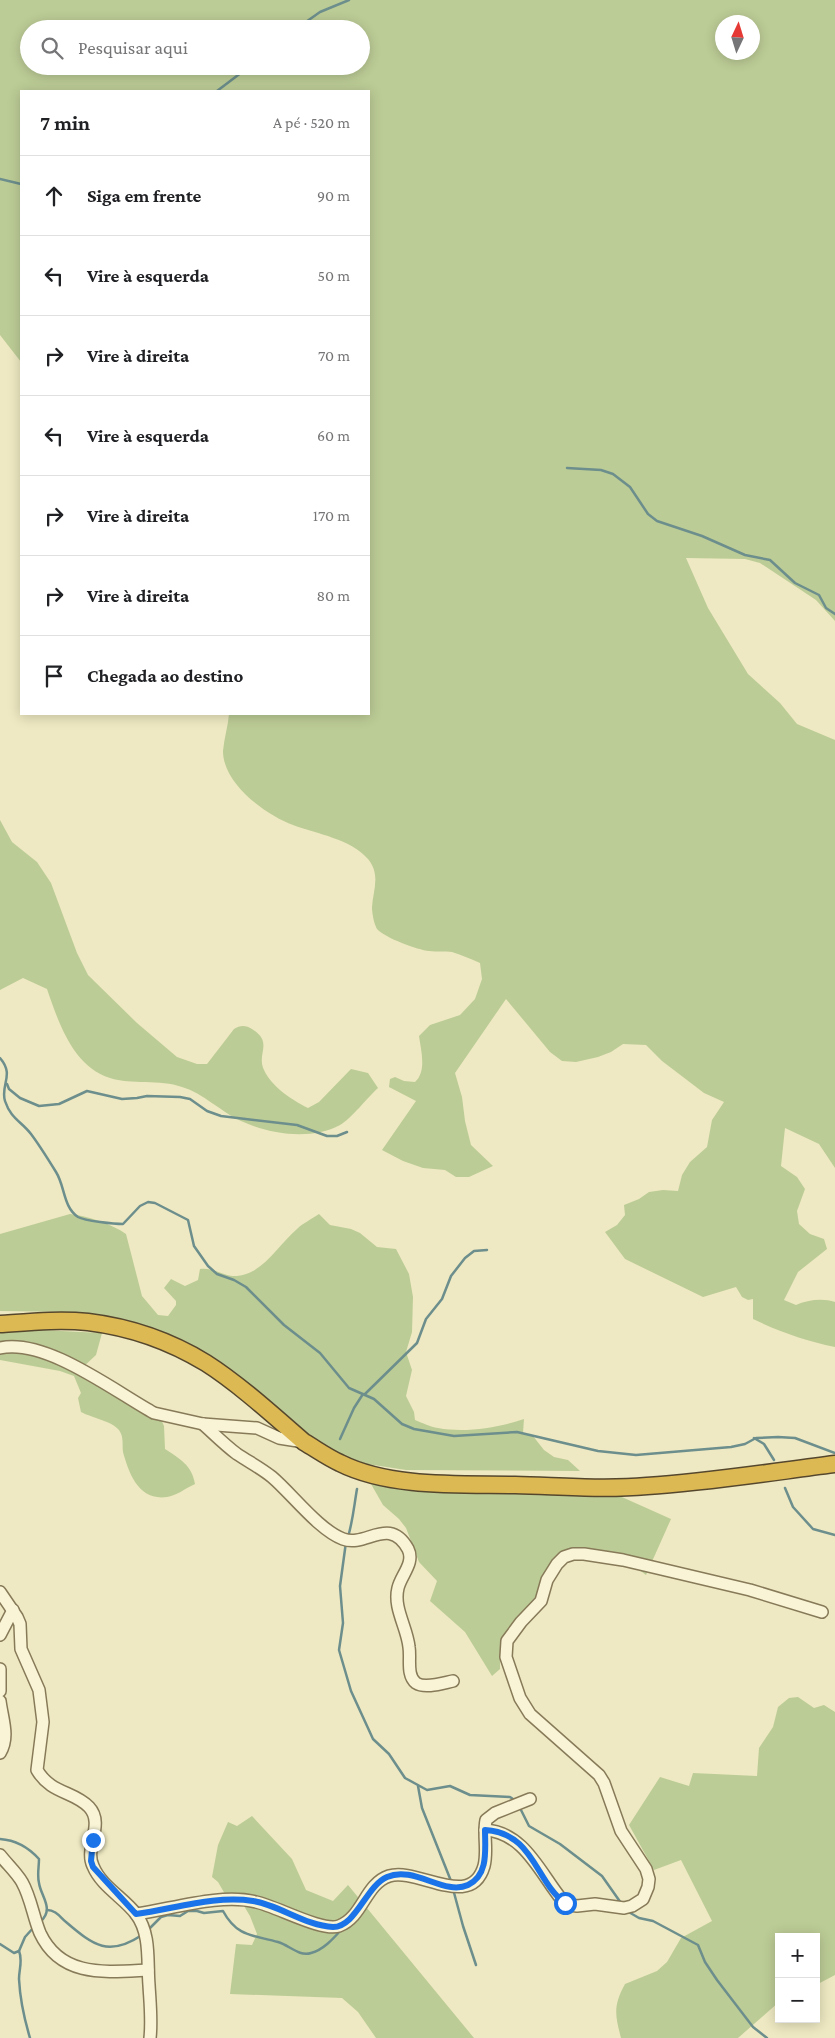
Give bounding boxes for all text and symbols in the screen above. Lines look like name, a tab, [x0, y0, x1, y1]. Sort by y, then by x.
north arrow	[715, 15, 760, 60]
search box	[20, 20, 370, 75]
icon: search	[38, 34, 66, 62]
text: Pesquisar aqui	[78, 37, 188, 58]
text: 7 min	[40, 111, 90, 135]
text: A pé · 520 m	[273, 114, 350, 131]
icon: ahead	[40, 182, 68, 210]
text: Siga em frente	[87, 185, 201, 206]
text: 90 m	[317, 187, 350, 204]
icon: left	[40, 262, 68, 290]
text: Vire à esquerda	[87, 265, 209, 286]
text: 50 m	[318, 267, 350, 284]
icon: right	[40, 342, 68, 370]
text: Vire à direita	[87, 345, 189, 366]
text: 70 m	[318, 347, 350, 364]
icon: left	[40, 422, 68, 450]
text: Vire à esquerda	[87, 425, 209, 446]
text: 60 m	[317, 427, 350, 444]
icon: right	[40, 502, 68, 530]
text: Vire à direita	[87, 505, 189, 526]
text: 170 m	[313, 507, 350, 524]
icon: right	[40, 582, 68, 610]
text: Vire à direita	[87, 585, 189, 606]
text: 80 m	[316, 587, 350, 604]
icon: arrive	[40, 662, 68, 690]
text: Chegada ao destino	[87, 665, 243, 686]
route end	[82, 1829, 105, 1852]
route start	[554, 1892, 577, 1915]
map controls	[775, 1933, 820, 2023]
button: +	[775, 1933, 820, 1978]
button: −	[775, 1978, 820, 2023]

